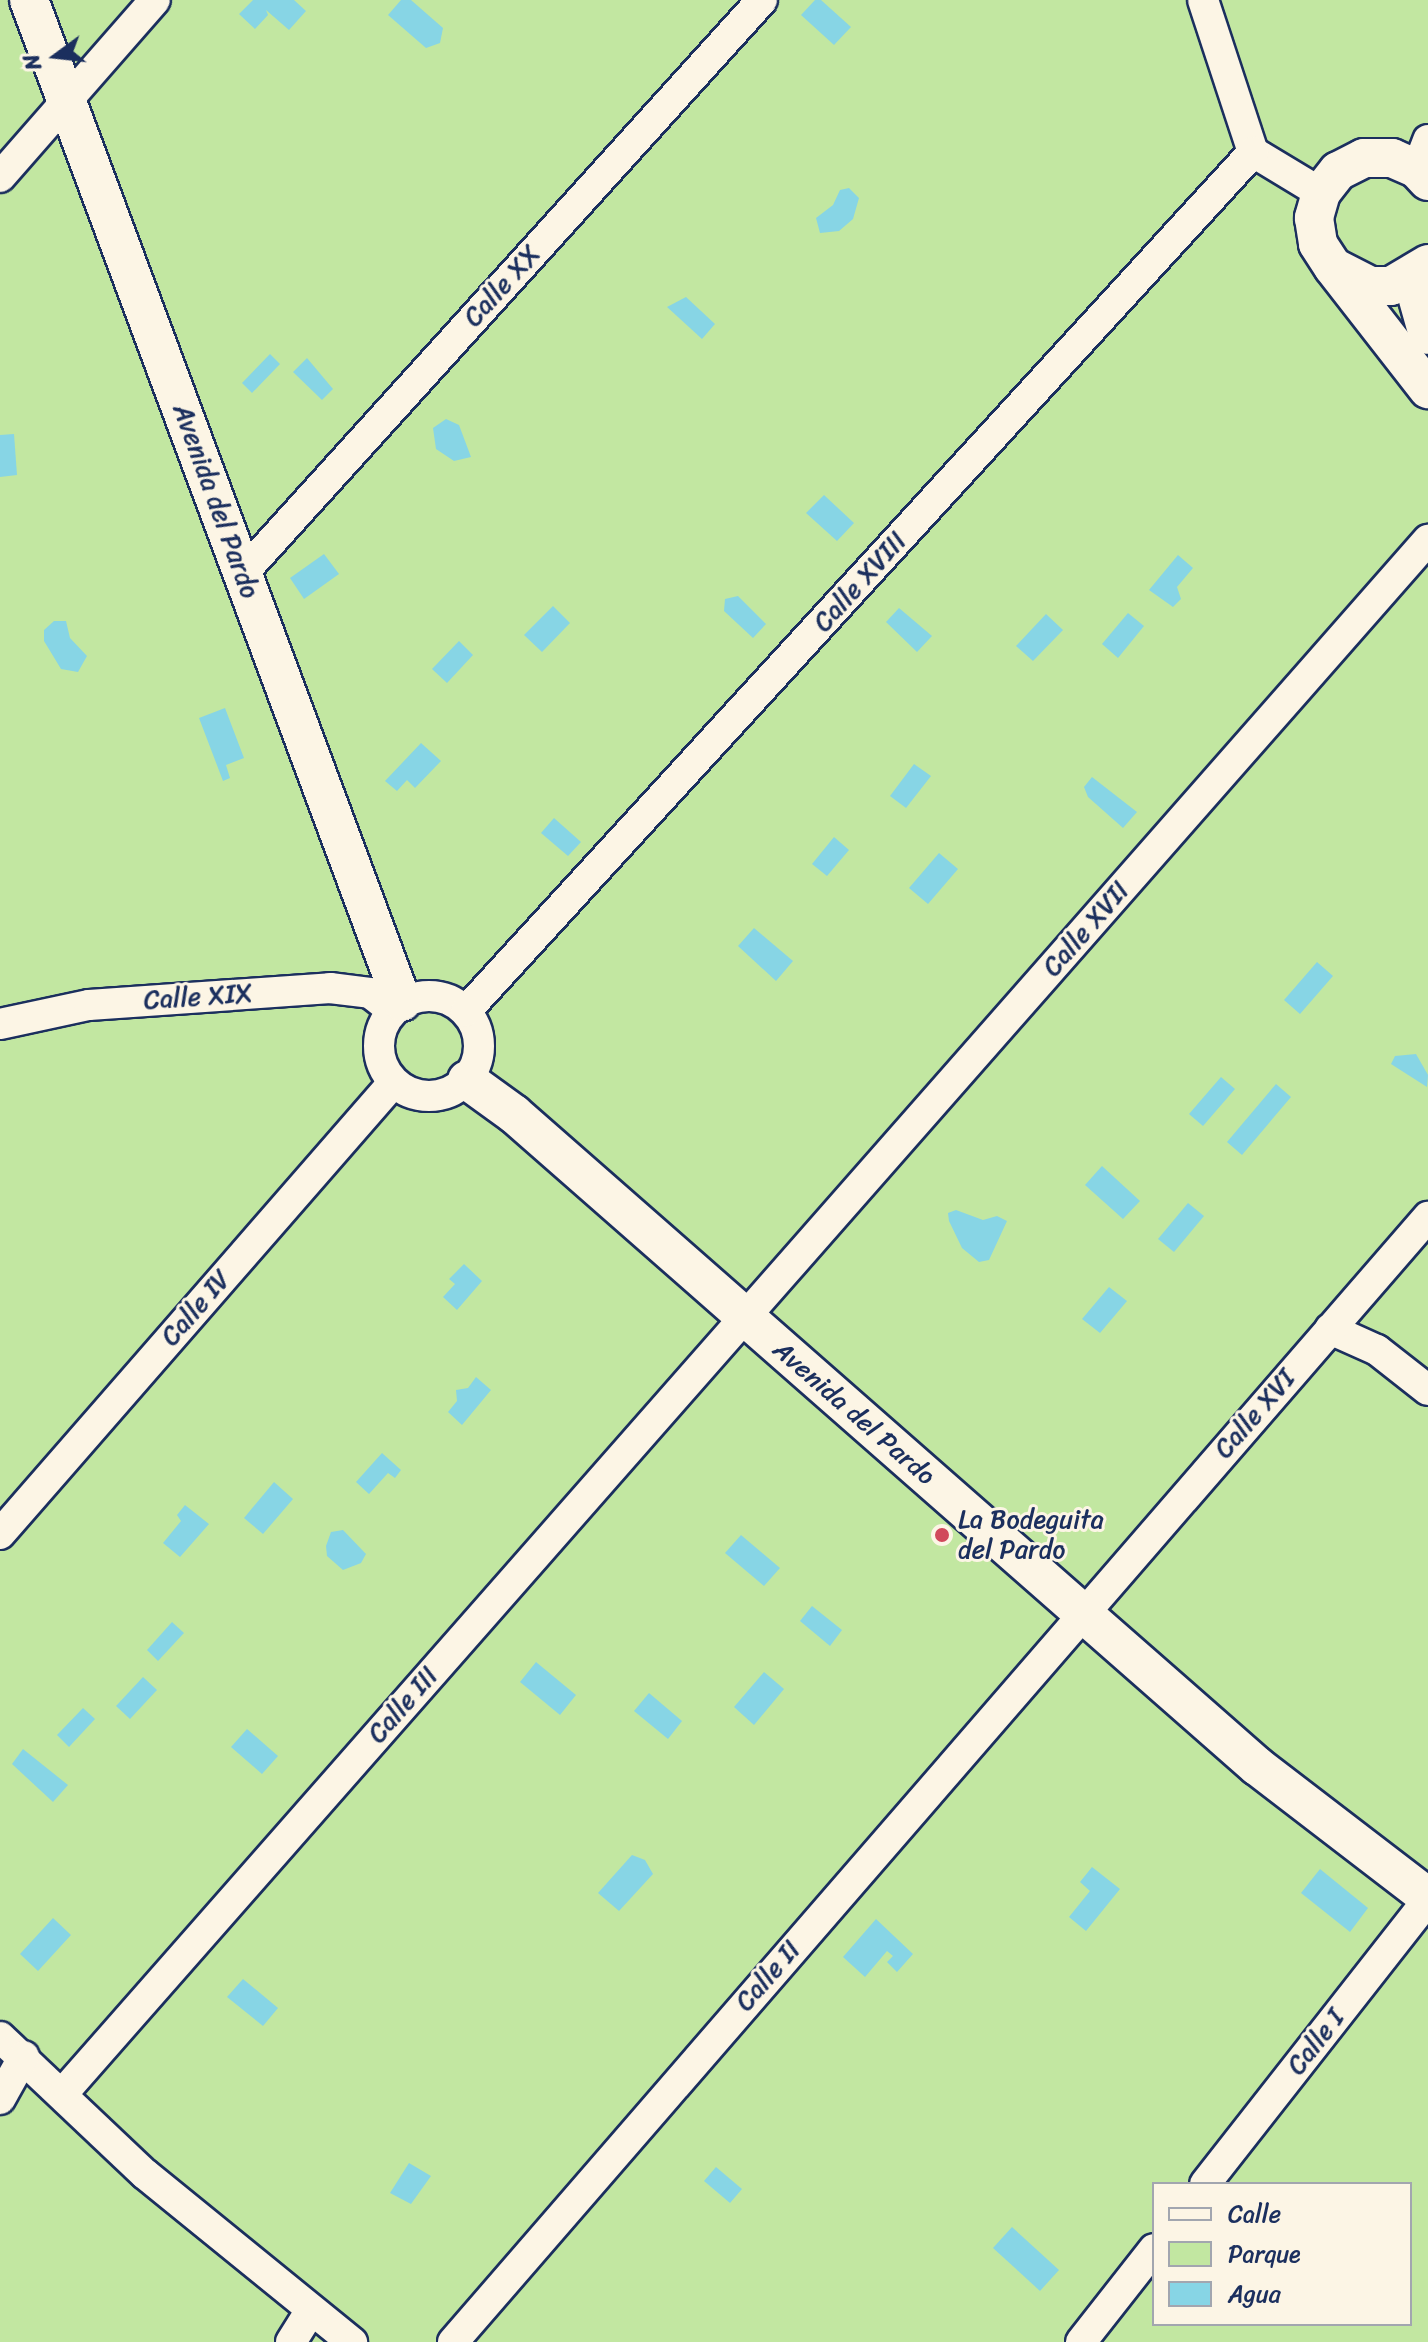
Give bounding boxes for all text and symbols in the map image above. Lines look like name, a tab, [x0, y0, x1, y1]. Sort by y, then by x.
north arrow	[16, 16, 96, 96]
text: N	[12, 50, 53, 75]
street label: Calle XX	[457, 239, 547, 333]
street label: Avenida del Pardo	[166, 399, 266, 603]
street label: Calle XVIII	[807, 526, 913, 638]
street label: Calle XVII	[1036, 875, 1136, 983]
street label: Calle XIX	[143, 978, 253, 1016]
street label: Calle IV	[155, 1264, 237, 1352]
street label: Avenida del Pardo	[766, 1334, 942, 1492]
street label: Calle XVI	[1208, 1363, 1302, 1465]
place label: La Bodeguita del Pardo	[958, 1504, 1104, 1566]
marker: La Bodeguita del Pardo	[933, 1526, 951, 1544]
street label: Calle III	[362, 1661, 444, 1749]
street label: Calle II	[729, 1935, 807, 2017]
street label: Calle I	[1281, 2003, 1351, 2081]
legend	[1152, 2182, 1412, 2326]
text: Calle	[1228, 2193, 1281, 2235]
text: Parque	[1228, 2233, 1301, 2275]
text: Agua	[1228, 2273, 1281, 2315]

